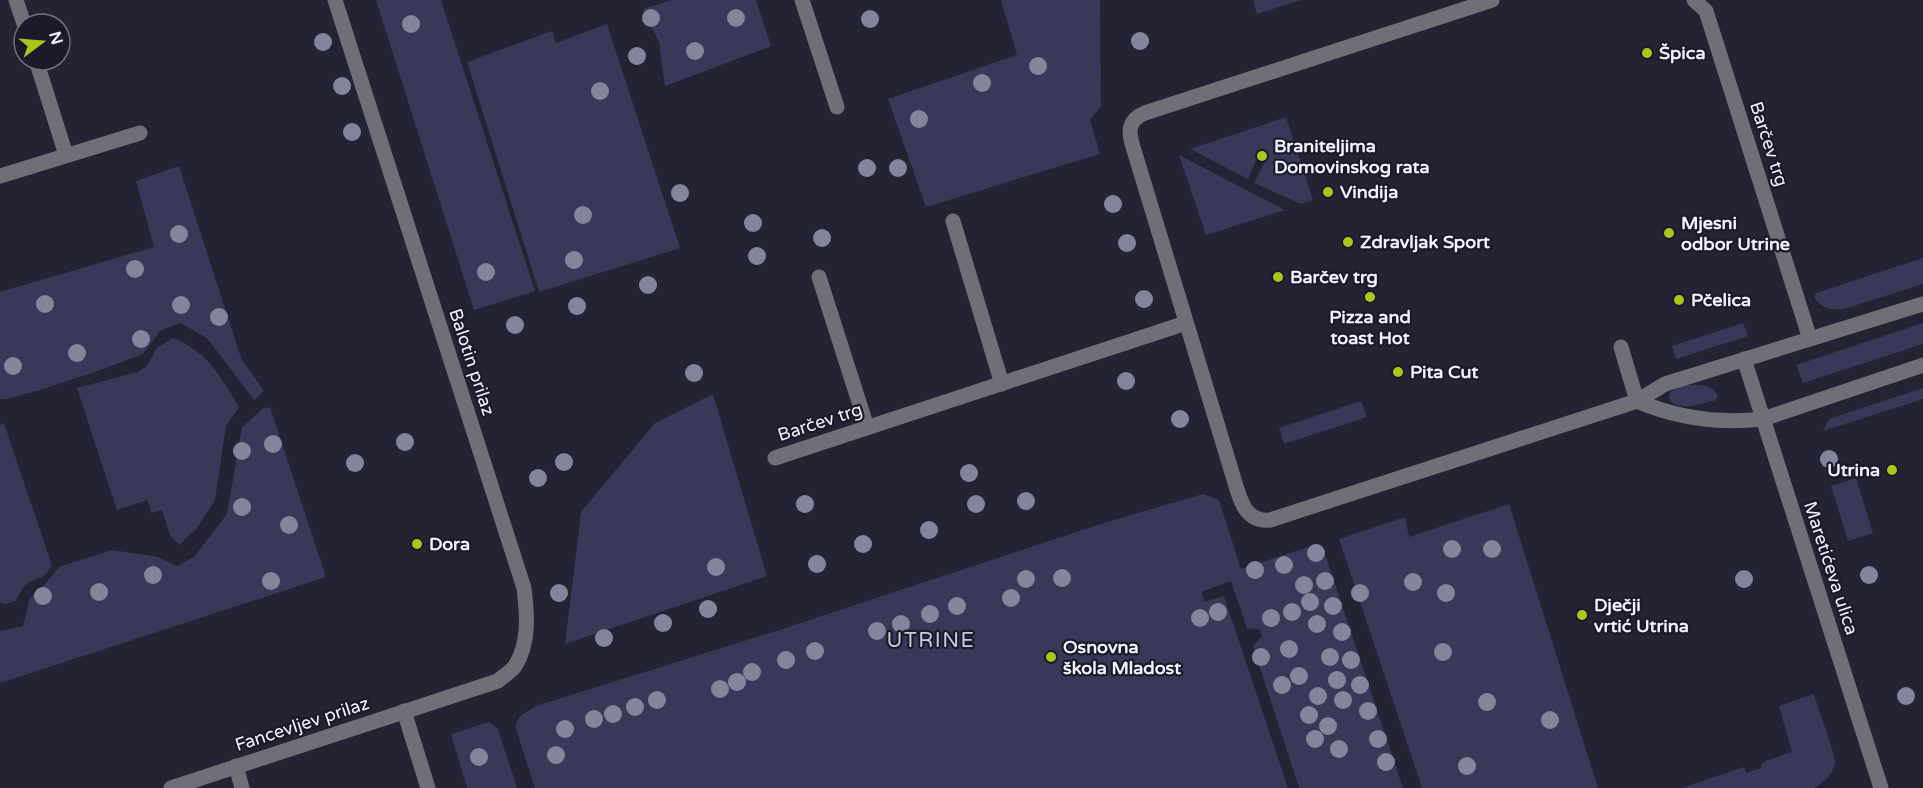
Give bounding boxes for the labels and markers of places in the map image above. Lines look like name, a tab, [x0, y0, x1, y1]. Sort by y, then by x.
place label: Špica	[1659, 42, 1706, 64]
marker: Špica	[1640, 46, 1654, 60]
place label: Braniteljima Domovinskog rata	[1274, 135, 1430, 178]
marker: Braniteljima Domovinskog rata	[1255, 149, 1269, 163]
place label: Vindija	[1340, 181, 1398, 203]
marker: Vindija	[1321, 185, 1335, 199]
place label: Mjesni odbor Utrine	[1681, 212, 1790, 255]
marker: Mjesni odbor Utrine	[1662, 226, 1676, 240]
place label: Zdravljak Sport	[1360, 231, 1490, 253]
marker: Zdravljak Sport	[1341, 235, 1355, 249]
place label: Barčev trg	[1290, 266, 1378, 288]
marker: Barčev trg	[1271, 270, 1285, 284]
place label: Pčelica	[1691, 289, 1751, 311]
marker: Pizza and toast Hot	[1363, 290, 1377, 304]
marker: Pčelica	[1672, 293, 1686, 307]
place label: Pizza and toast Hot	[1329, 306, 1411, 349]
place label: Pita Cut	[1410, 361, 1478, 383]
marker: Pita Cut	[1391, 365, 1405, 379]
place label: Utrina	[1827, 459, 1880, 481]
marker: Utrina	[1885, 463, 1899, 477]
place label: Dora	[429, 533, 470, 555]
marker: Dora	[410, 537, 424, 551]
place label: Dječji vrtić Utrina	[1594, 594, 1689, 637]
marker: Dječji vrtić Utrina	[1575, 608, 1589, 622]
place label: Osnovna škola Mladost	[1063, 636, 1181, 679]
marker: Osnovna škola Mladost	[1044, 650, 1058, 664]

